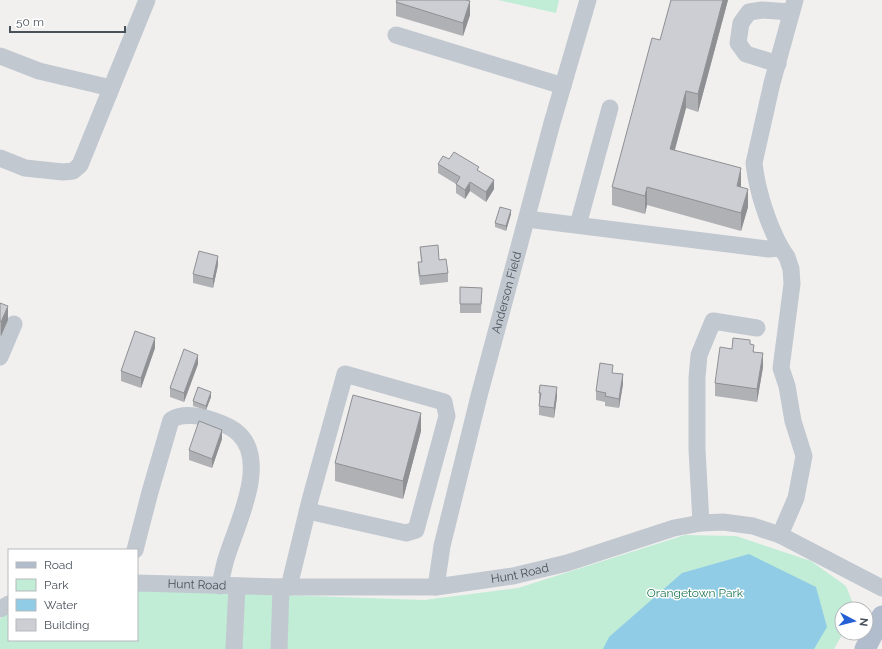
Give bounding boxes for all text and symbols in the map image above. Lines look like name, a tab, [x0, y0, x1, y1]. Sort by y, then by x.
scale bar	[10, 8, 125, 34]
text: 50 m	[16, 15, 44, 29]
street label: Anderson Field	[489, 250, 524, 335]
legend	[8, 549, 138, 641]
text: Road	[44, 558, 73, 572]
street label: Hunt Road	[490, 561, 550, 586]
street label: Hunt Road	[167, 577, 227, 592]
text: Park	[44, 578, 69, 592]
park label: Orangetown Park	[647, 586, 744, 600]
text: Water	[44, 598, 78, 612]
north arrow	[834, 601, 874, 641]
text: N	[856, 617, 870, 627]
text: Building	[44, 618, 90, 632]

